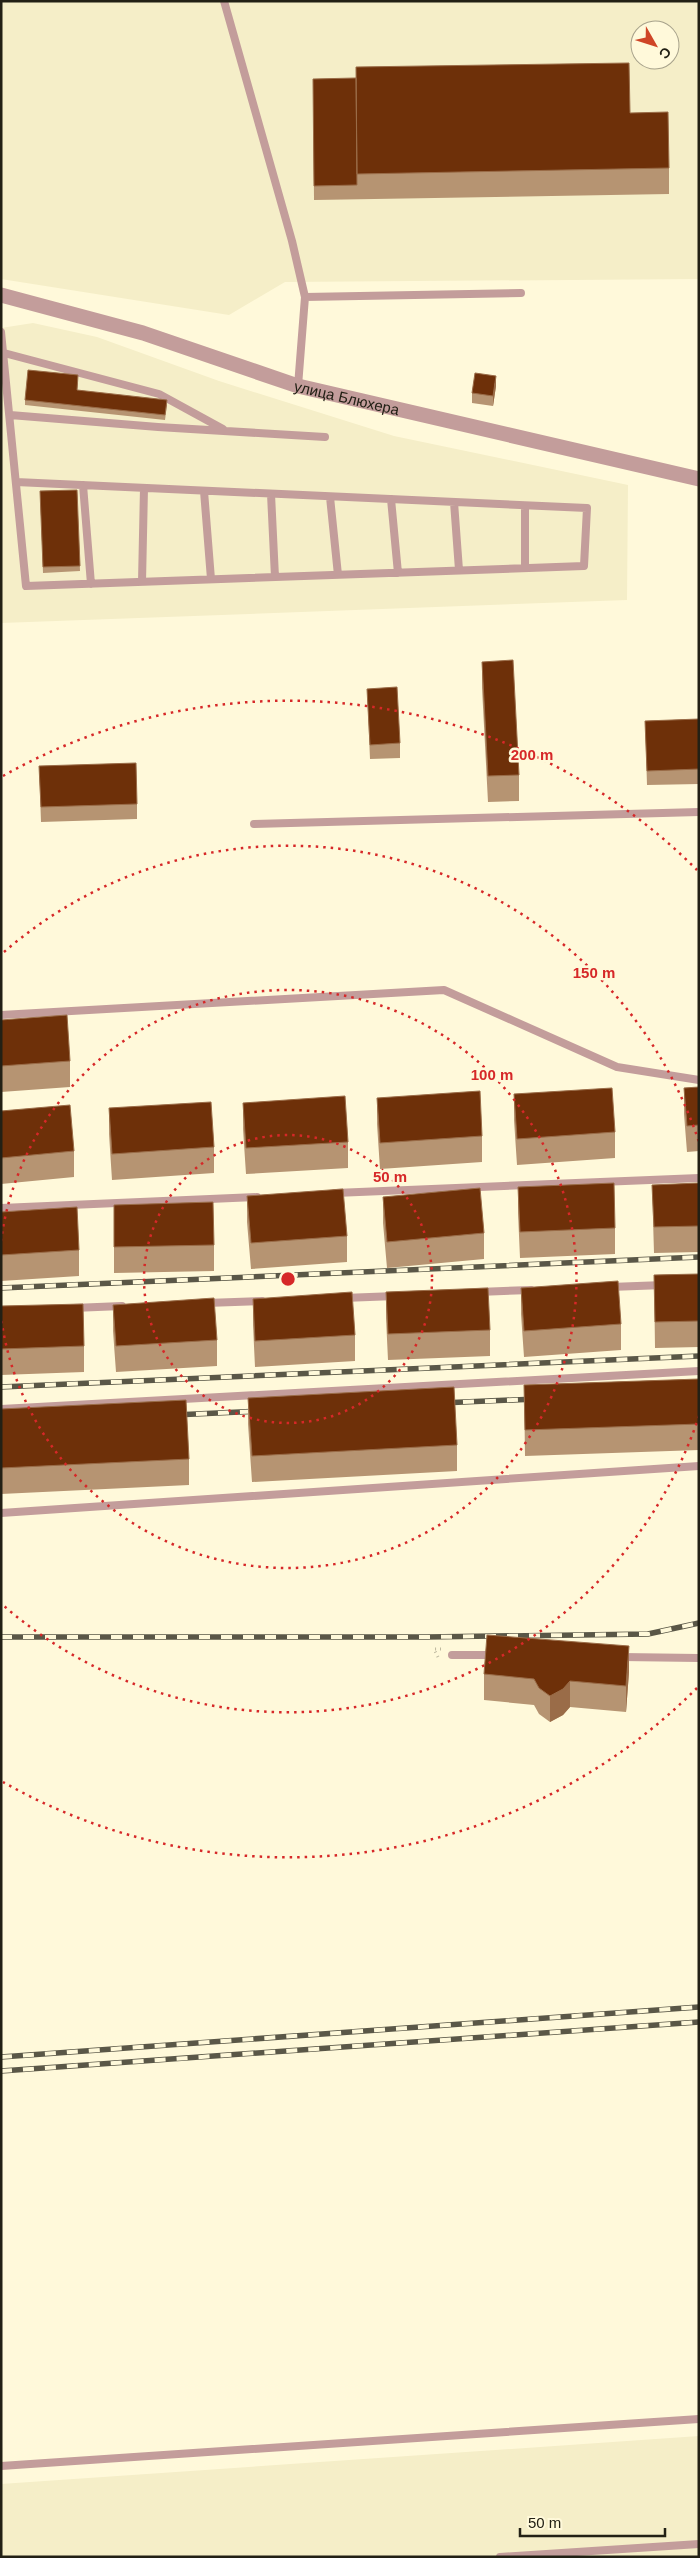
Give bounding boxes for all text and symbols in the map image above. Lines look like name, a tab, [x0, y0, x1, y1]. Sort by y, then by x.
north arrow	[630, 20, 680, 70]
text: С	[656, 44, 675, 62]
street label: улица Блюхера	[293, 377, 402, 418]
text: 200 m	[511, 746, 553, 763]
text: 150 m	[573, 964, 615, 981]
text: 100 m	[471, 1066, 513, 1083]
text: 50 m	[373, 1168, 407, 1185]
centre of rings	[279, 1270, 297, 1288]
scale bar	[520, 2506, 665, 2538]
text: 50 m	[528, 2514, 561, 2531]

